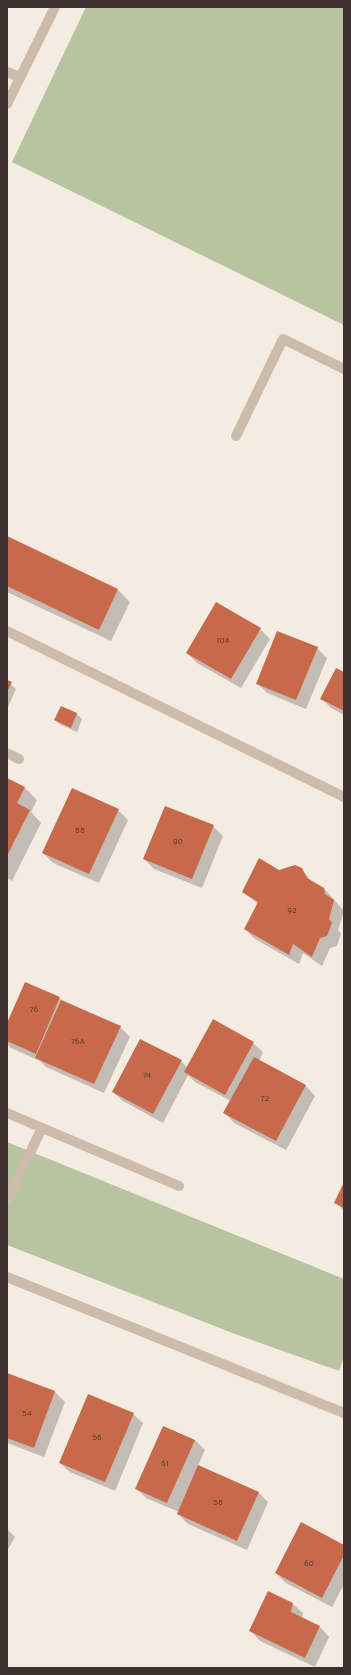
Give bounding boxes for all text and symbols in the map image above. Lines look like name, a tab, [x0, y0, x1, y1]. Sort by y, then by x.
house number: 104	[216, 636, 230, 646]
house number: 88	[75, 826, 85, 836]
house number: 90	[173, 837, 183, 847]
house number: 92	[287, 906, 297, 916]
house number: 76	[30, 1005, 38, 1015]
house number: 76А	[71, 1037, 85, 1047]
house number: 74	[143, 1071, 151, 1081]
house number: 72	[261, 1094, 269, 1104]
house number: 54	[22, 1409, 32, 1419]
house number: 56	[92, 1433, 102, 1443]
house number: 61	[161, 1459, 169, 1469]
house number: 58	[213, 1498, 223, 1508]
house number: 60	[304, 1559, 314, 1569]

